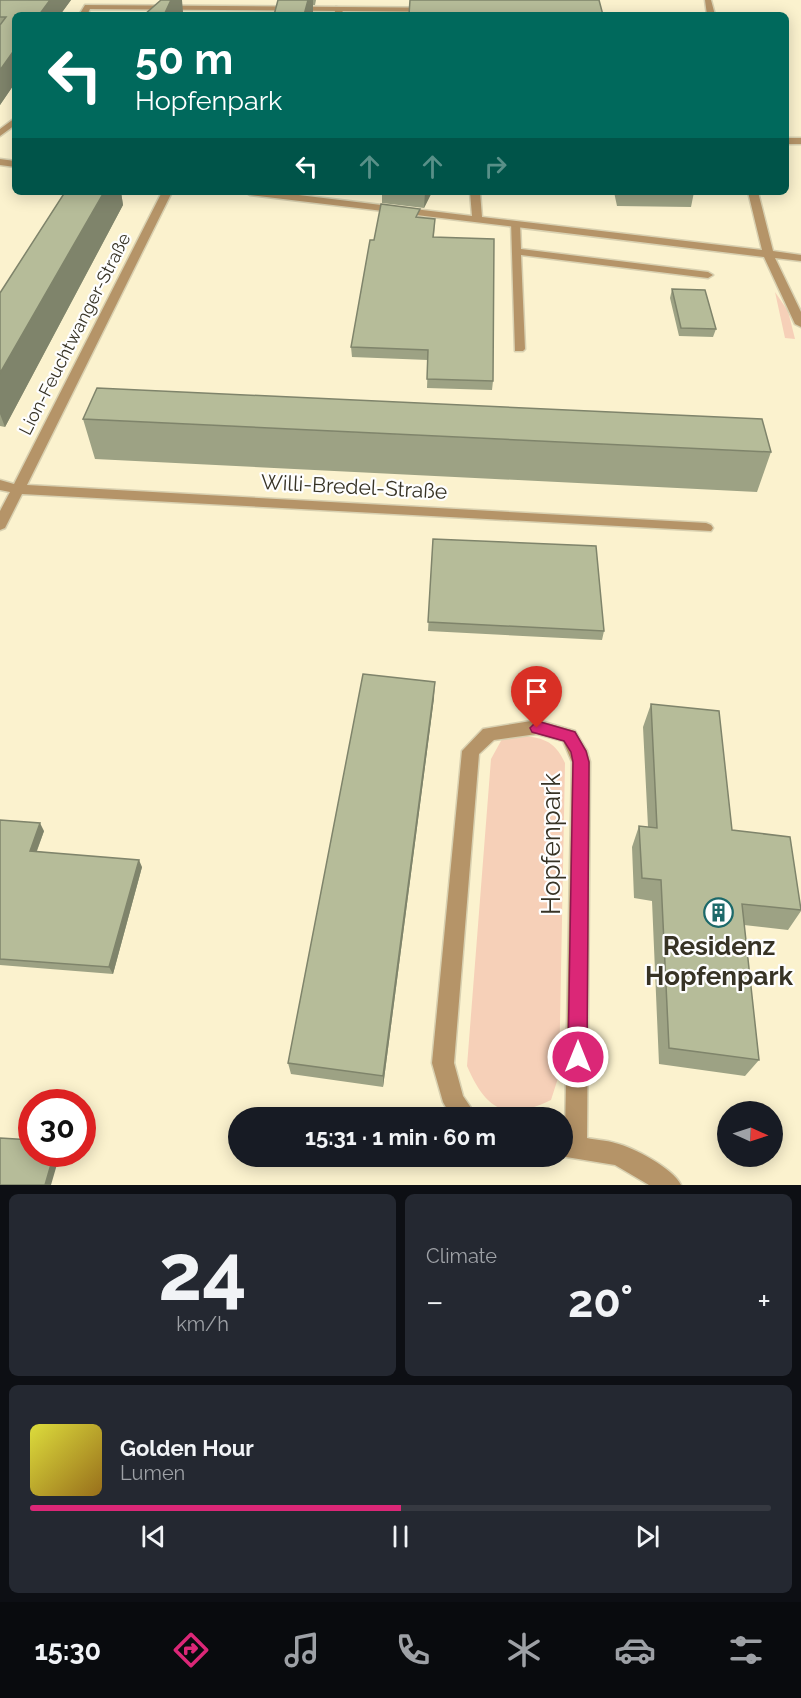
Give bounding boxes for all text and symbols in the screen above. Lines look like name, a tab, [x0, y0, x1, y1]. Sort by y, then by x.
text: 50 m	[135, 35, 233, 84]
icon: left	[36, 36, 114, 114]
text: Hopfenpark	[135, 85, 282, 116]
icon: left	[290, 150, 323, 183]
icon: ahead	[353, 150, 386, 183]
icon: ahead	[416, 150, 449, 183]
icon: right	[479, 150, 512, 183]
street label: Lion-Feuchtwanger-Straße	[14, 229, 135, 438]
street label: Willi-Bredel-Straße	[260, 469, 448, 504]
pin	[511, 666, 562, 728]
icon: arrive	[520, 675, 553, 708]
street label: Hopfenpark	[536, 773, 566, 915]
building icon: Residenz Hopfenpark	[703, 896, 735, 928]
place label: Residenz Hopfenpark	[645, 931, 793, 991]
position arrow	[546, 1025, 610, 1089]
speed limit sign: 30	[18, 1089, 96, 1167]
north arrow	[717, 1101, 783, 1167]
map controls	[717, 1101, 783, 1167]
text: 15:31 · 1 min · 60 m	[305, 1124, 496, 1150]
text: 24	[158, 1227, 247, 1318]
text: Climate	[426, 1244, 497, 1268]
text: 20°	[568, 1275, 633, 1328]
text: −	[426, 1282, 444, 1321]
text: +	[757, 1282, 771, 1321]
text: km/h	[176, 1312, 229, 1336]
text: Golden Hour	[120, 1435, 254, 1461]
text: Lumen	[120, 1461, 185, 1485]
icon: previous	[137, 1520, 170, 1553]
icon: pause	[384, 1520, 417, 1553]
icon: next	[631, 1520, 664, 1553]
icon: directions	[170, 1629, 212, 1671]
icon: music	[281, 1629, 323, 1671]
icon: phone	[392, 1629, 434, 1671]
icon: climate	[503, 1629, 545, 1671]
icon: car	[614, 1629, 656, 1671]
icon: filters	[725, 1629, 767, 1671]
text: 15:30	[34, 1635, 101, 1666]

